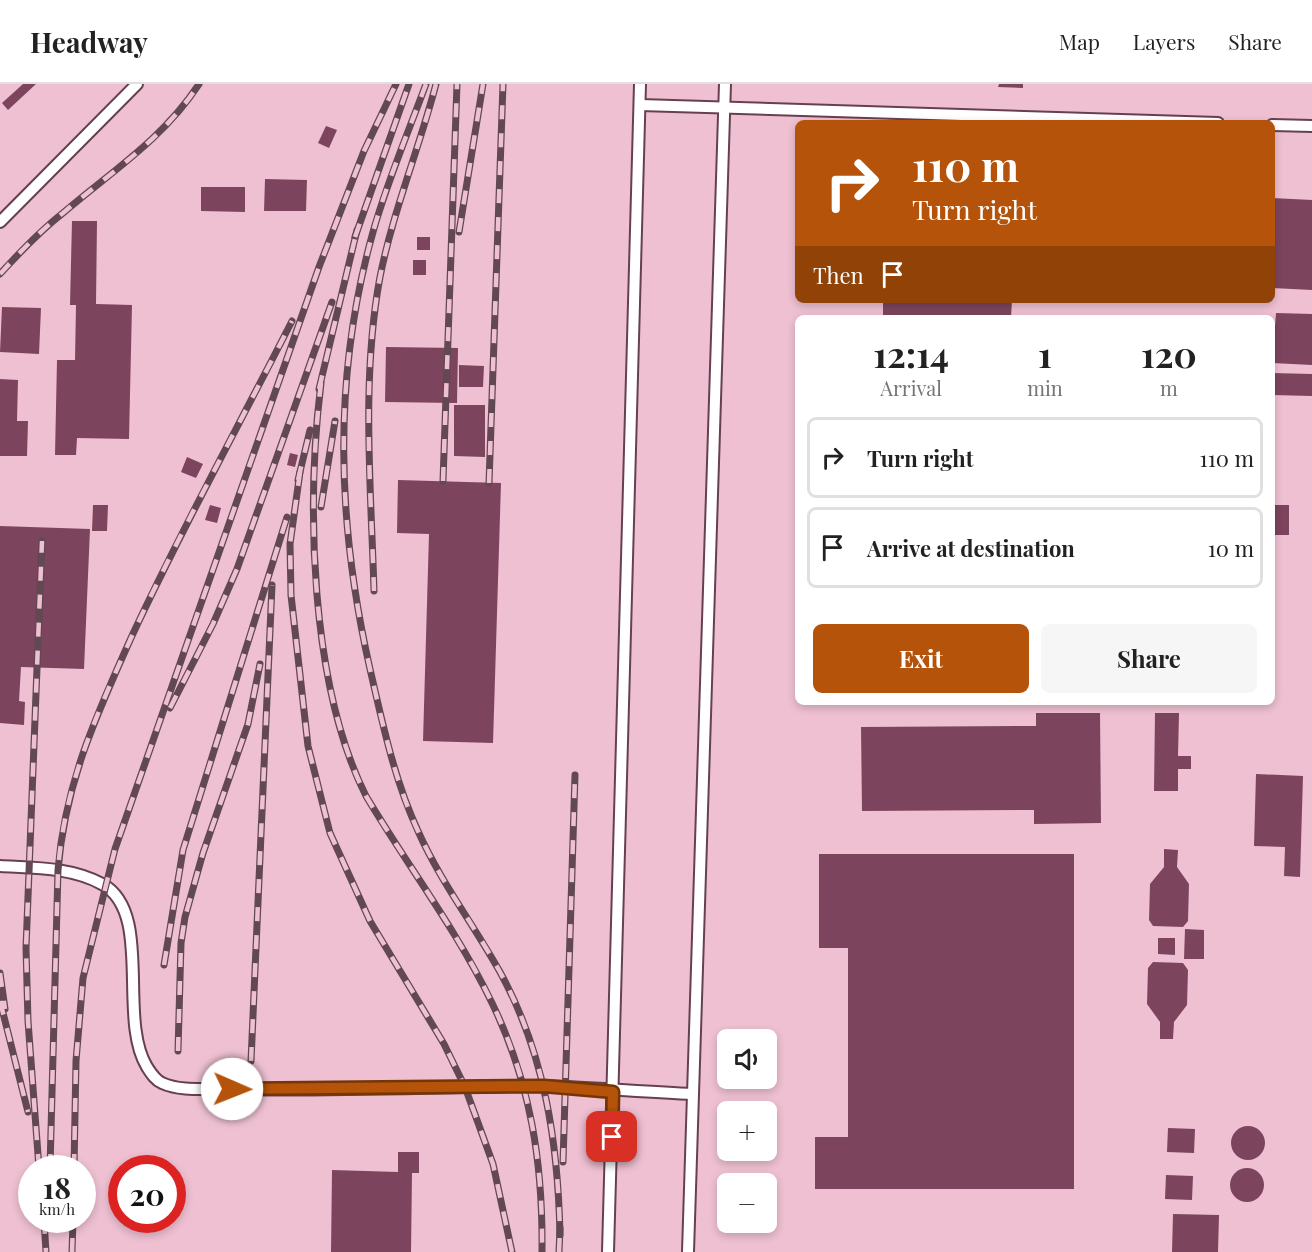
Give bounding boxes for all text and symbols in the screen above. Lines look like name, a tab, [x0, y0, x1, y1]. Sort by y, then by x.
text: Headway	[30, 23, 148, 60]
text: Map	[1059, 27, 1100, 55]
text: Layers	[1133, 27, 1195, 55]
text: Share	[1228, 27, 1282, 55]
text: 110 m	[912, 137, 1019, 193]
icon: right	[813, 144, 891, 222]
text: Turn right	[912, 191, 1037, 227]
icon: arrive	[876, 258, 909, 291]
text: Then	[813, 260, 864, 290]
text: 12:14	[873, 329, 949, 377]
text: 1	[1038, 329, 1052, 377]
text: 120	[1141, 329, 1197, 377]
text: Arrival	[880, 374, 942, 401]
text: min	[1027, 374, 1063, 401]
text: m	[1160, 374, 1178, 401]
icon: right	[816, 441, 849, 474]
text: Turn right	[867, 443, 973, 473]
text: 110 m	[1200, 443, 1254, 473]
icon: arrive	[816, 531, 849, 564]
text: Arrive at destination	[867, 533, 1075, 563]
text: 10 m	[1208, 533, 1254, 563]
button: Exit	[813, 624, 1029, 693]
button: Share	[1041, 624, 1257, 693]
map controls	[717, 1029, 777, 1233]
button: sound	[717, 1029, 777, 1089]
position arrow	[200, 1057, 264, 1121]
button: +	[717, 1101, 777, 1161]
pin	[586, 1111, 637, 1162]
icon: arrive	[595, 1120, 628, 1153]
speed limit sign: 20	[108, 1155, 186, 1233]
text: 18	[43, 1167, 71, 1207]
button: −	[717, 1173, 777, 1233]
text: km/h	[39, 1199, 75, 1219]

